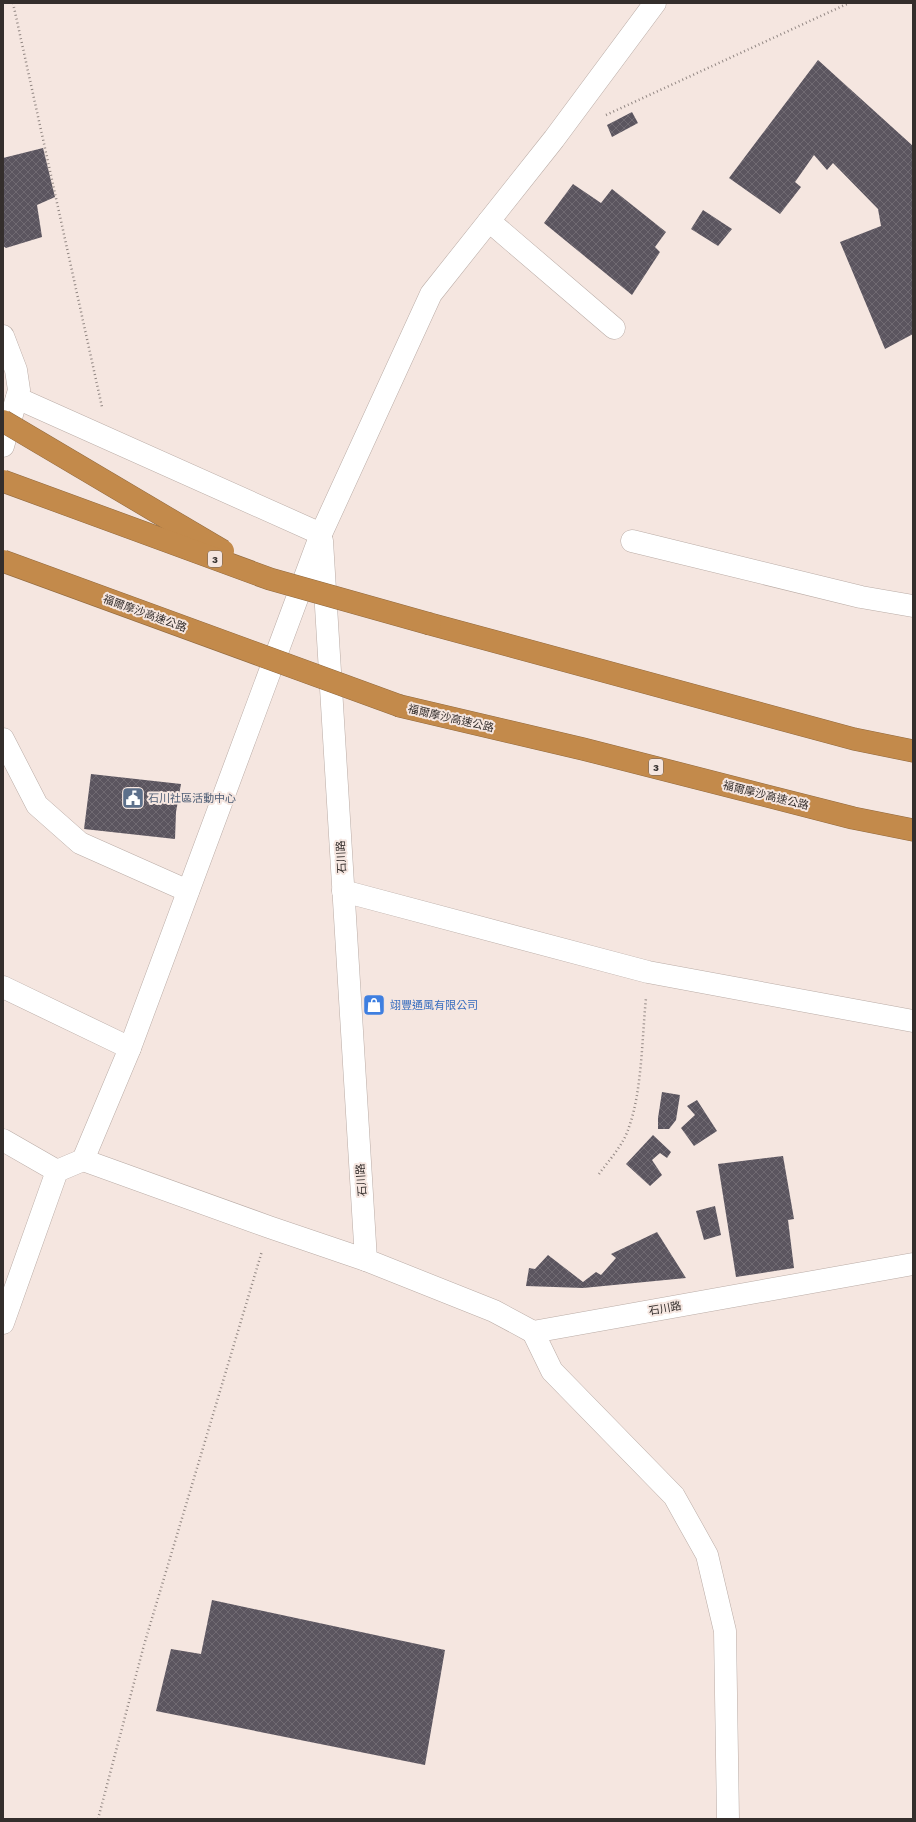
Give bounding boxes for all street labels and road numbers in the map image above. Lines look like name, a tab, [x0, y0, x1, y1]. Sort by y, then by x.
road number: 3	[208, 551, 222, 567]
street label: 福爾摩沙高速公路	[101, 592, 188, 635]
street label: 福爾摩沙高速公路	[407, 702, 495, 735]
road number: 3	[649, 759, 663, 775]
street label: 福爾摩沙高速公路	[722, 779, 810, 812]
street label: 石川路	[334, 840, 349, 874]
street label: 石川路	[354, 1163, 369, 1197]
street label: 石川路	[648, 1299, 682, 1318]

